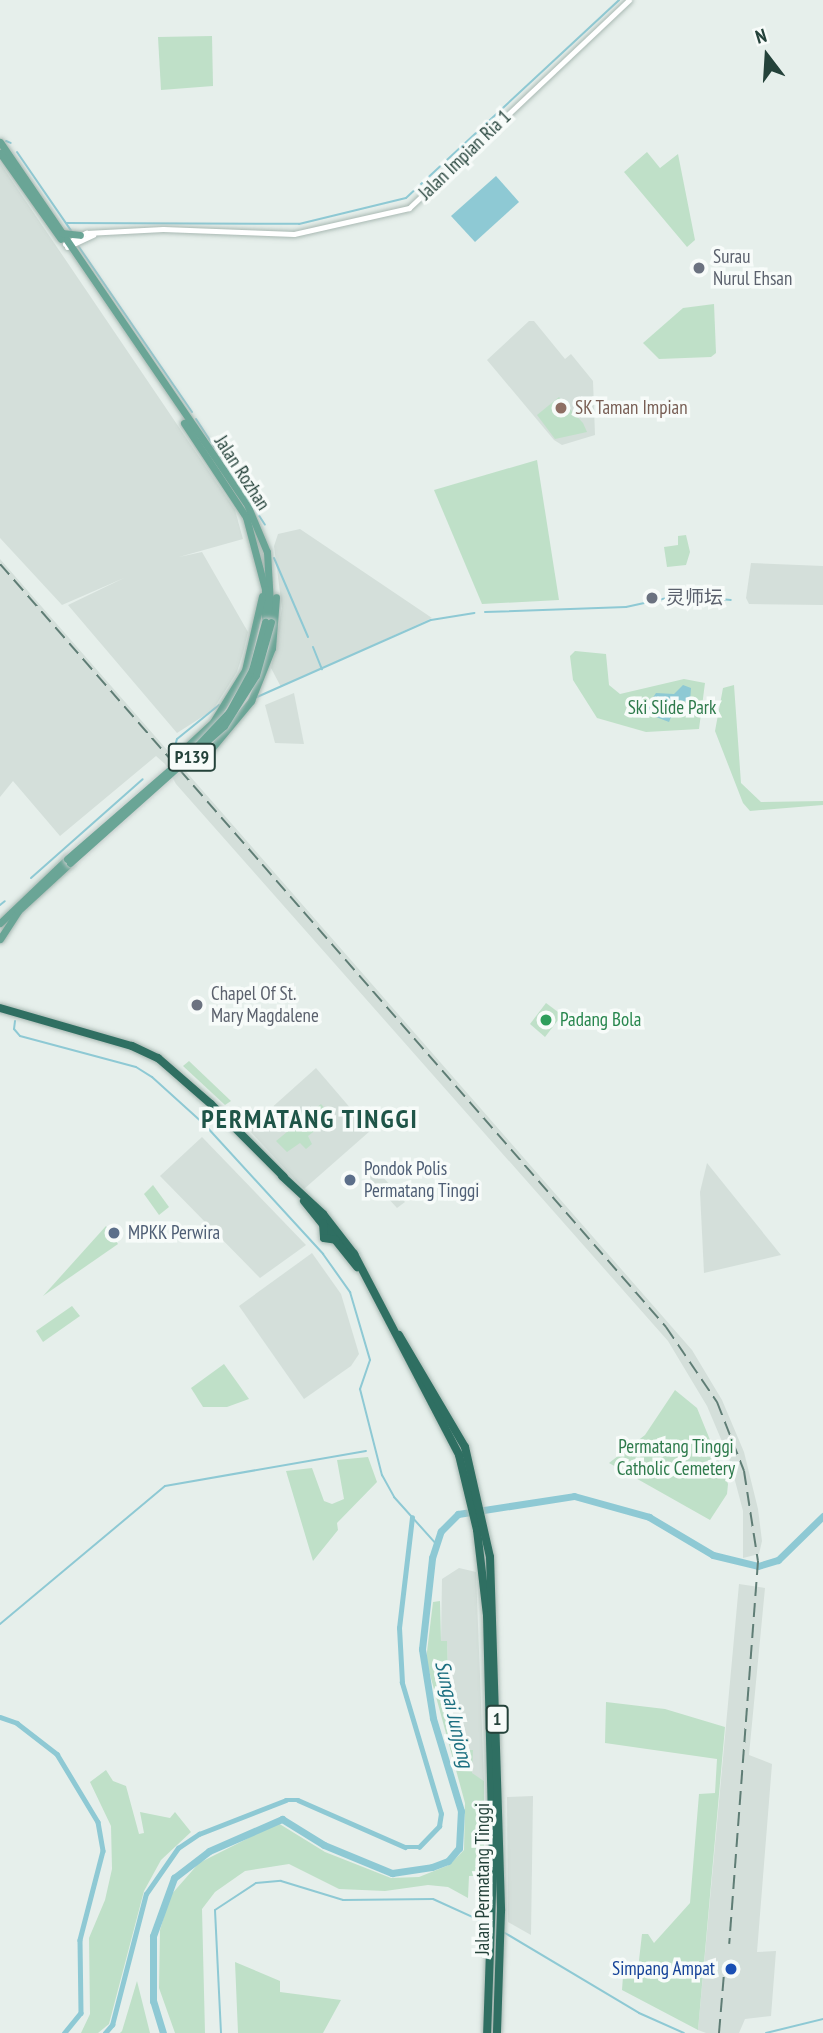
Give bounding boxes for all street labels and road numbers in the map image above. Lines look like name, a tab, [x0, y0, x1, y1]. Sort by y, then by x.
street label: Jalan Impian Ria 1	[414, 105, 516, 205]
street label: Jalan Rozhan	[210, 432, 274, 514]
road number: P139	[168, 742, 216, 772]
road number: 1	[485, 1704, 509, 1734]
street label: Jalan Permatang Tinggi	[472, 1803, 494, 1955]

